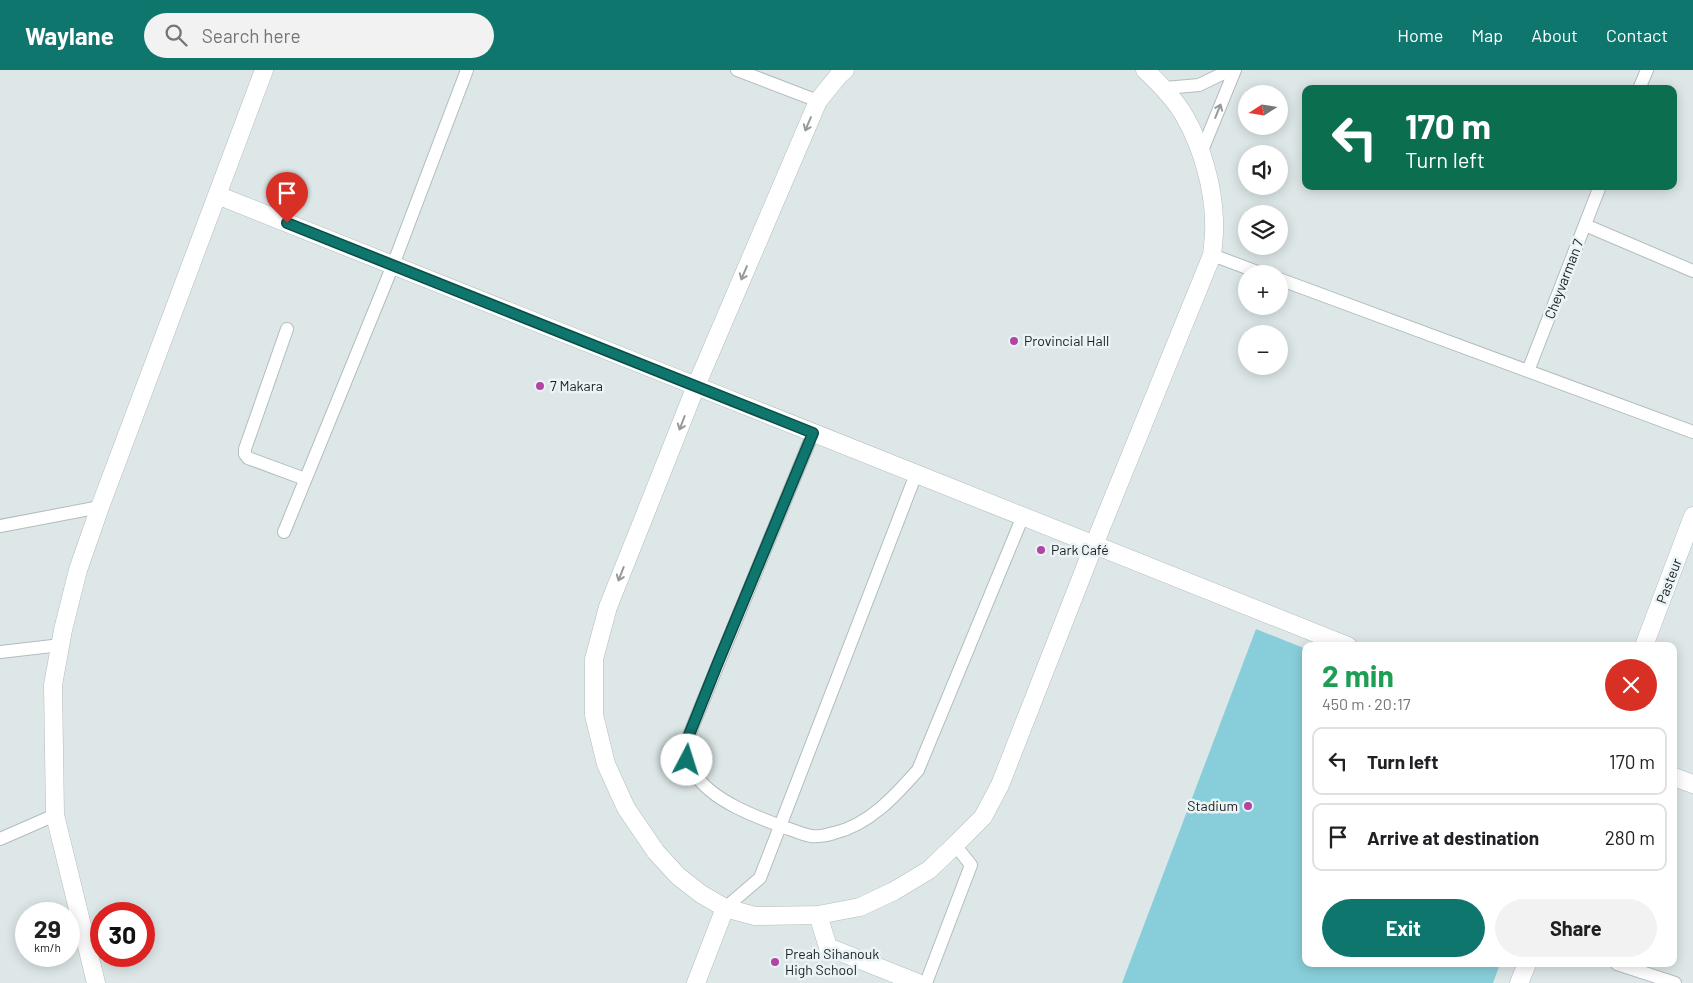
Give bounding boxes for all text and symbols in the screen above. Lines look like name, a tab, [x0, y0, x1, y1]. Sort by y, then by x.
search box	[144, 13, 494, 58]
text: Waylane	[25, 21, 114, 50]
icon: search	[162, 21, 190, 49]
text: Search here	[202, 24, 301, 47]
text: Home	[1397, 24, 1443, 46]
text: Map	[1471, 24, 1503, 46]
text: About	[1531, 24, 1578, 46]
text: Contact	[1606, 24, 1668, 46]
north arrow	[1238, 85, 1288, 135]
map controls	[1238, 85, 1288, 375]
one-way arrow	[1214, 104, 1223, 120]
text: 170 m	[1405, 104, 1491, 146]
icon: left	[1322, 105, 1387, 170]
one-way arrow	[803, 116, 813, 131]
button: sound	[1238, 145, 1288, 195]
text: Turn left	[1405, 146, 1485, 172]
pin	[266, 172, 308, 223]
icon: arrive	[273, 179, 301, 207]
button: layers	[1238, 205, 1288, 255]
street label: Cheyvarman 7	[1541, 236, 1587, 321]
one-way arrow	[738, 265, 748, 280]
button: +	[1238, 265, 1288, 315]
button: −	[1238, 325, 1288, 375]
place label: Provincial Hall	[1024, 332, 1109, 349]
marker: Provincial Hall	[1008, 335, 1020, 347]
place label: 7 Makara	[550, 377, 603, 394]
marker: 7 Makara	[534, 380, 546, 392]
one-way arrow	[676, 415, 686, 430]
place label: Park Café	[1051, 541, 1109, 558]
marker: Park Café	[1035, 544, 1047, 556]
street label: Pasteur	[1652, 556, 1685, 606]
one-way arrow	[616, 566, 626, 581]
text: 2 min	[1322, 657, 1394, 693]
button: close	[1605, 659, 1657, 711]
text: 450 m · 20:17	[1322, 694, 1410, 713]
position arrow	[660, 733, 712, 785]
icon: left	[1324, 747, 1352, 775]
text: Turn left	[1367, 750, 1438, 773]
text: 170 m	[1609, 750, 1655, 773]
place label: Stadium	[1187, 797, 1238, 814]
marker: Stadium	[1242, 800, 1254, 812]
icon: arrive	[1324, 823, 1352, 851]
text: Arrive at destination	[1367, 826, 1539, 849]
text: 280 m	[1605, 826, 1655, 849]
button: Exit	[1322, 899, 1485, 957]
button: Share	[1495, 899, 1657, 957]
speed limit sign: 30	[90, 902, 155, 967]
text: 29	[34, 913, 61, 943]
text: km/h	[34, 940, 61, 954]
place label: Preah Sihanouk High School	[785, 945, 879, 978]
marker: Preah Sihanouk High School	[769, 956, 781, 968]

